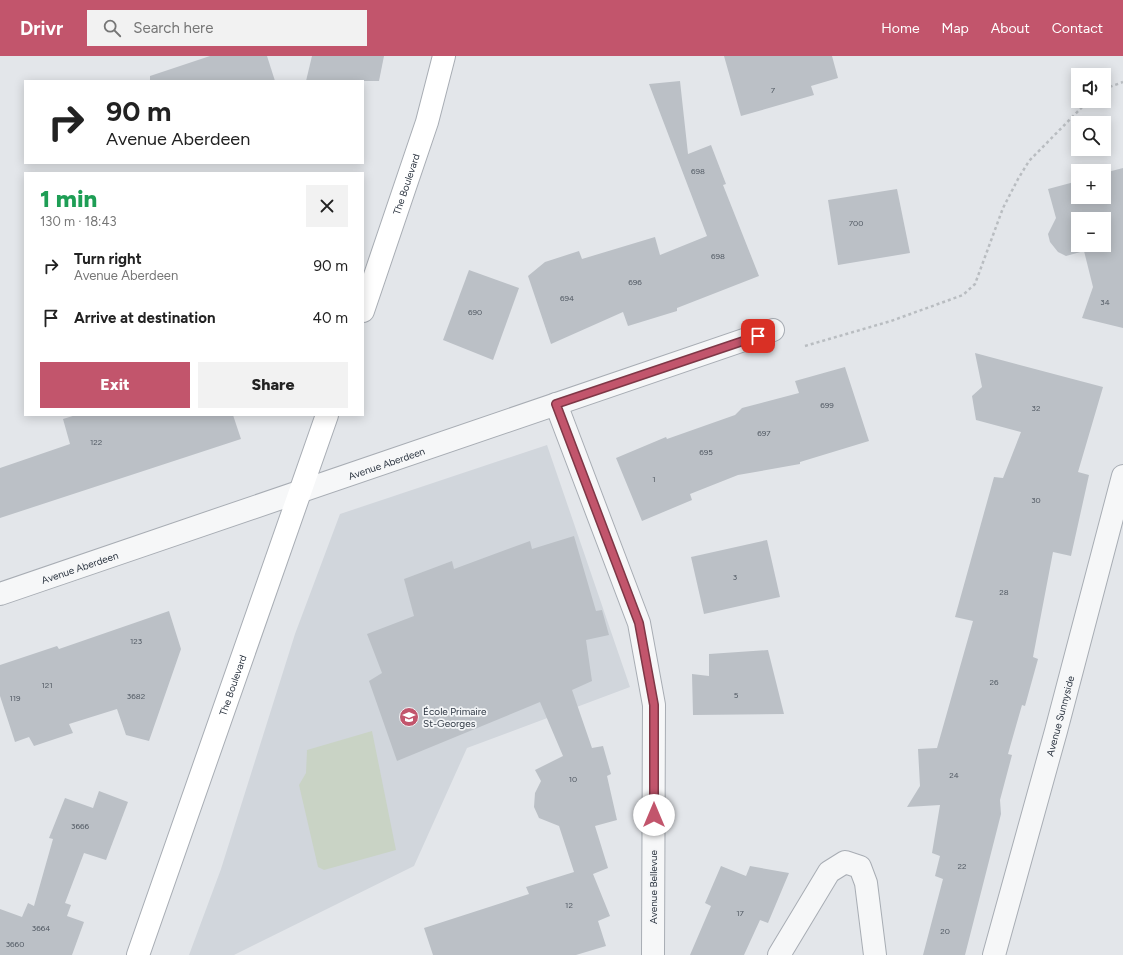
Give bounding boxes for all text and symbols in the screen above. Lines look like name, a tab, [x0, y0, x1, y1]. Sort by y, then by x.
search box	[87, 10, 367, 46]
text: Drivr	[20, 17, 63, 40]
icon: search	[101, 17, 123, 39]
text: Search here	[133, 19, 213, 37]
text: Home	[881, 20, 920, 37]
text: Map	[942, 20, 969, 37]
text: About	[991, 20, 1030, 37]
text: Contact	[1052, 20, 1103, 37]
map controls	[1071, 68, 1111, 252]
button: sound	[1071, 68, 1111, 108]
house number: 7	[771, 85, 776, 95]
text: 90 m	[106, 94, 171, 128]
icon: right	[40, 96, 92, 148]
button: search	[1071, 116, 1111, 156]
text: Avenue Aberdeen	[106, 128, 250, 150]
street label: The Boulevard	[390, 152, 423, 216]
button: +	[1071, 164, 1111, 204]
house number: 698	[691, 166, 705, 176]
text: 1 min	[40, 184, 97, 213]
button: close	[306, 185, 348, 227]
button: −	[1071, 212, 1111, 252]
text: 130 m · 18:43	[40, 214, 117, 229]
house number: 700	[849, 218, 863, 228]
text: Turn right	[74, 250, 142, 268]
house number: 698	[711, 251, 725, 261]
icon: right	[40, 255, 62, 277]
text: 90 m	[313, 257, 348, 275]
text: Avenue Aberdeen	[74, 268, 178, 283]
house number: 696	[628, 277, 642, 287]
house number: 694	[560, 293, 574, 303]
house number: 34	[1100, 297, 1110, 307]
icon: arrive	[40, 307, 62, 329]
house number: 690	[468, 307, 482, 317]
text: Arrive at destination	[74, 309, 215, 327]
text: 40 m	[313, 309, 348, 327]
pin	[741, 319, 775, 353]
icon: arrive	[747, 325, 769, 347]
button: Exit	[40, 362, 190, 408]
button: Share	[198, 362, 348, 408]
house number: 699	[820, 400, 834, 410]
house number: 32	[1032, 403, 1040, 413]
house number: 697	[757, 428, 771, 438]
house number: 122	[90, 437, 102, 447]
street label: Avenue Aberdeen	[347, 444, 427, 483]
house number: 695	[699, 447, 713, 457]
house number: 1	[652, 474, 656, 484]
house number: 30	[1031, 495, 1041, 505]
street label: Avenue Aberdeen	[40, 549, 120, 587]
house number: 3	[733, 572, 737, 582]
house number: 28	[999, 587, 1009, 597]
house number: 123	[130, 636, 142, 646]
street label: The Boulevard	[216, 653, 250, 717]
street label: Avenue Sunnyside	[1043, 674, 1077, 758]
house number: 26	[990, 677, 999, 687]
house number: 121	[41, 680, 53, 690]
house number: 5	[734, 690, 739, 700]
house number: 3682	[127, 691, 145, 701]
house number: 119	[9, 693, 21, 703]
place label: École Primaire St-Georges	[423, 705, 487, 730]
school or university icon: École Primaire St-Georges	[398, 706, 420, 728]
house number: 24	[949, 770, 959, 780]
house number: 10	[569, 774, 577, 784]
position arrow	[633, 794, 675, 836]
house number: 3666	[71, 821, 89, 831]
street label: Avenue Bellevue	[647, 850, 660, 924]
house number: 22	[958, 861, 966, 871]
house number: 12	[565, 900, 573, 910]
house number: 17	[736, 908, 744, 918]
house number: 3664	[32, 923, 50, 933]
house number: 20	[940, 926, 950, 936]
house number: 3660	[6, 939, 24, 949]

